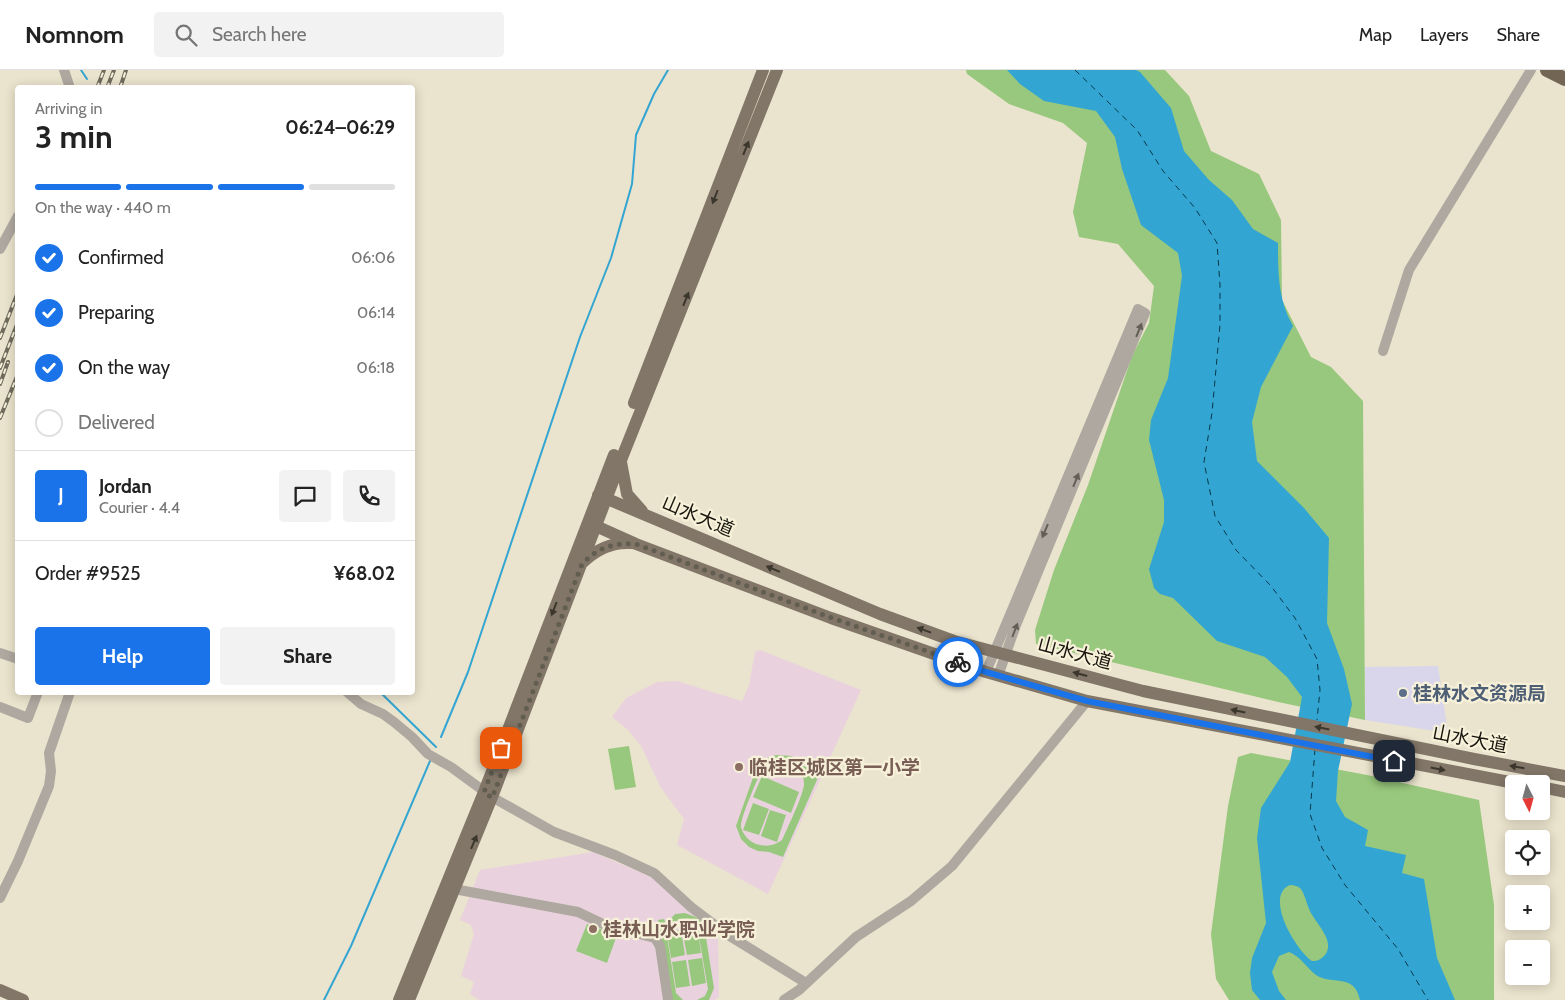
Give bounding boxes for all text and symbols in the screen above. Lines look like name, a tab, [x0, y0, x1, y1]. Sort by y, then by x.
search box	[154, 12, 504, 57]
text: Nomnom	[25, 20, 124, 49]
icon: search	[172, 21, 200, 49]
text: Search here	[212, 23, 306, 46]
text: Map	[1359, 24, 1392, 46]
text: Layers	[1420, 24, 1469, 46]
text: Share	[1497, 24, 1540, 46]
text: Arriving in	[35, 99, 102, 118]
text: 06:24–06:29	[285, 116, 395, 139]
text: 3 min	[35, 117, 113, 156]
one-way arrow	[742, 140, 750, 155]
one-way arrow	[711, 190, 719, 205]
text: On the way · 440 m	[35, 198, 171, 217]
icon: check	[35, 244, 63, 272]
text: Confirmed	[78, 246, 164, 269]
text: 06:06	[351, 248, 395, 267]
one-way arrow	[682, 292, 690, 306]
icon: check	[35, 299, 63, 327]
text: Preparing	[78, 301, 154, 324]
text: 06:14	[357, 303, 395, 322]
one-way arrow	[1135, 323, 1143, 337]
icon: check	[35, 354, 63, 382]
text: On the way	[78, 356, 170, 379]
text: 06:18	[357, 358, 395, 377]
text: Delivered	[78, 411, 155, 434]
button: chat	[279, 470, 331, 522]
button: phone	[343, 470, 395, 522]
one-way arrow	[1073, 473, 1081, 487]
text: Jordan	[99, 475, 152, 498]
text: J	[58, 484, 64, 507]
street label: 山水大道	[659, 491, 737, 541]
text: Courier · 4.4	[99, 498, 180, 517]
one-way arrow	[1041, 524, 1049, 538]
text: Order #9525	[35, 562, 141, 585]
text: ¥68.02	[334, 562, 395, 585]
one-way arrow	[766, 564, 780, 572]
one-way arrow	[550, 602, 557, 617]
one-way arrow	[1011, 623, 1019, 637]
one-way arrow	[916, 626, 931, 633]
button: Help	[35, 627, 210, 685]
button: Share	[220, 627, 395, 685]
street label: 山水大道	[1035, 632, 1115, 674]
courier	[933, 637, 983, 687]
icon: bike	[944, 648, 972, 676]
one-way arrow	[1072, 670, 1087, 678]
place label: 桂林水文资源局	[1413, 682, 1546, 705]
marker: 桂林水文资源局	[1397, 687, 1409, 699]
one-way arrow	[1231, 707, 1246, 715]
street label: 山水大道	[1430, 720, 1510, 758]
one-way arrow	[1314, 724, 1329, 732]
pin	[480, 727, 522, 769]
icon: bag	[487, 734, 515, 762]
pin	[1373, 740, 1415, 782]
icon: home	[1380, 747, 1408, 775]
place label: 临桂区城区第一小学	[749, 756, 920, 779]
marker: 临桂区城区第一小学	[733, 761, 745, 773]
one-way arrow	[1509, 763, 1525, 771]
one-way arrow	[1430, 765, 1445, 773]
north arrow	[1505, 775, 1550, 820]
map controls	[1505, 775, 1550, 985]
button: locate	[1505, 830, 1550, 875]
one-way arrow	[471, 834, 478, 849]
button: +	[1505, 885, 1550, 930]
place label: 桂林山水职业学院	[603, 918, 755, 941]
marker: 桂林山水职业学院	[587, 923, 599, 935]
button: −	[1505, 940, 1550, 985]

